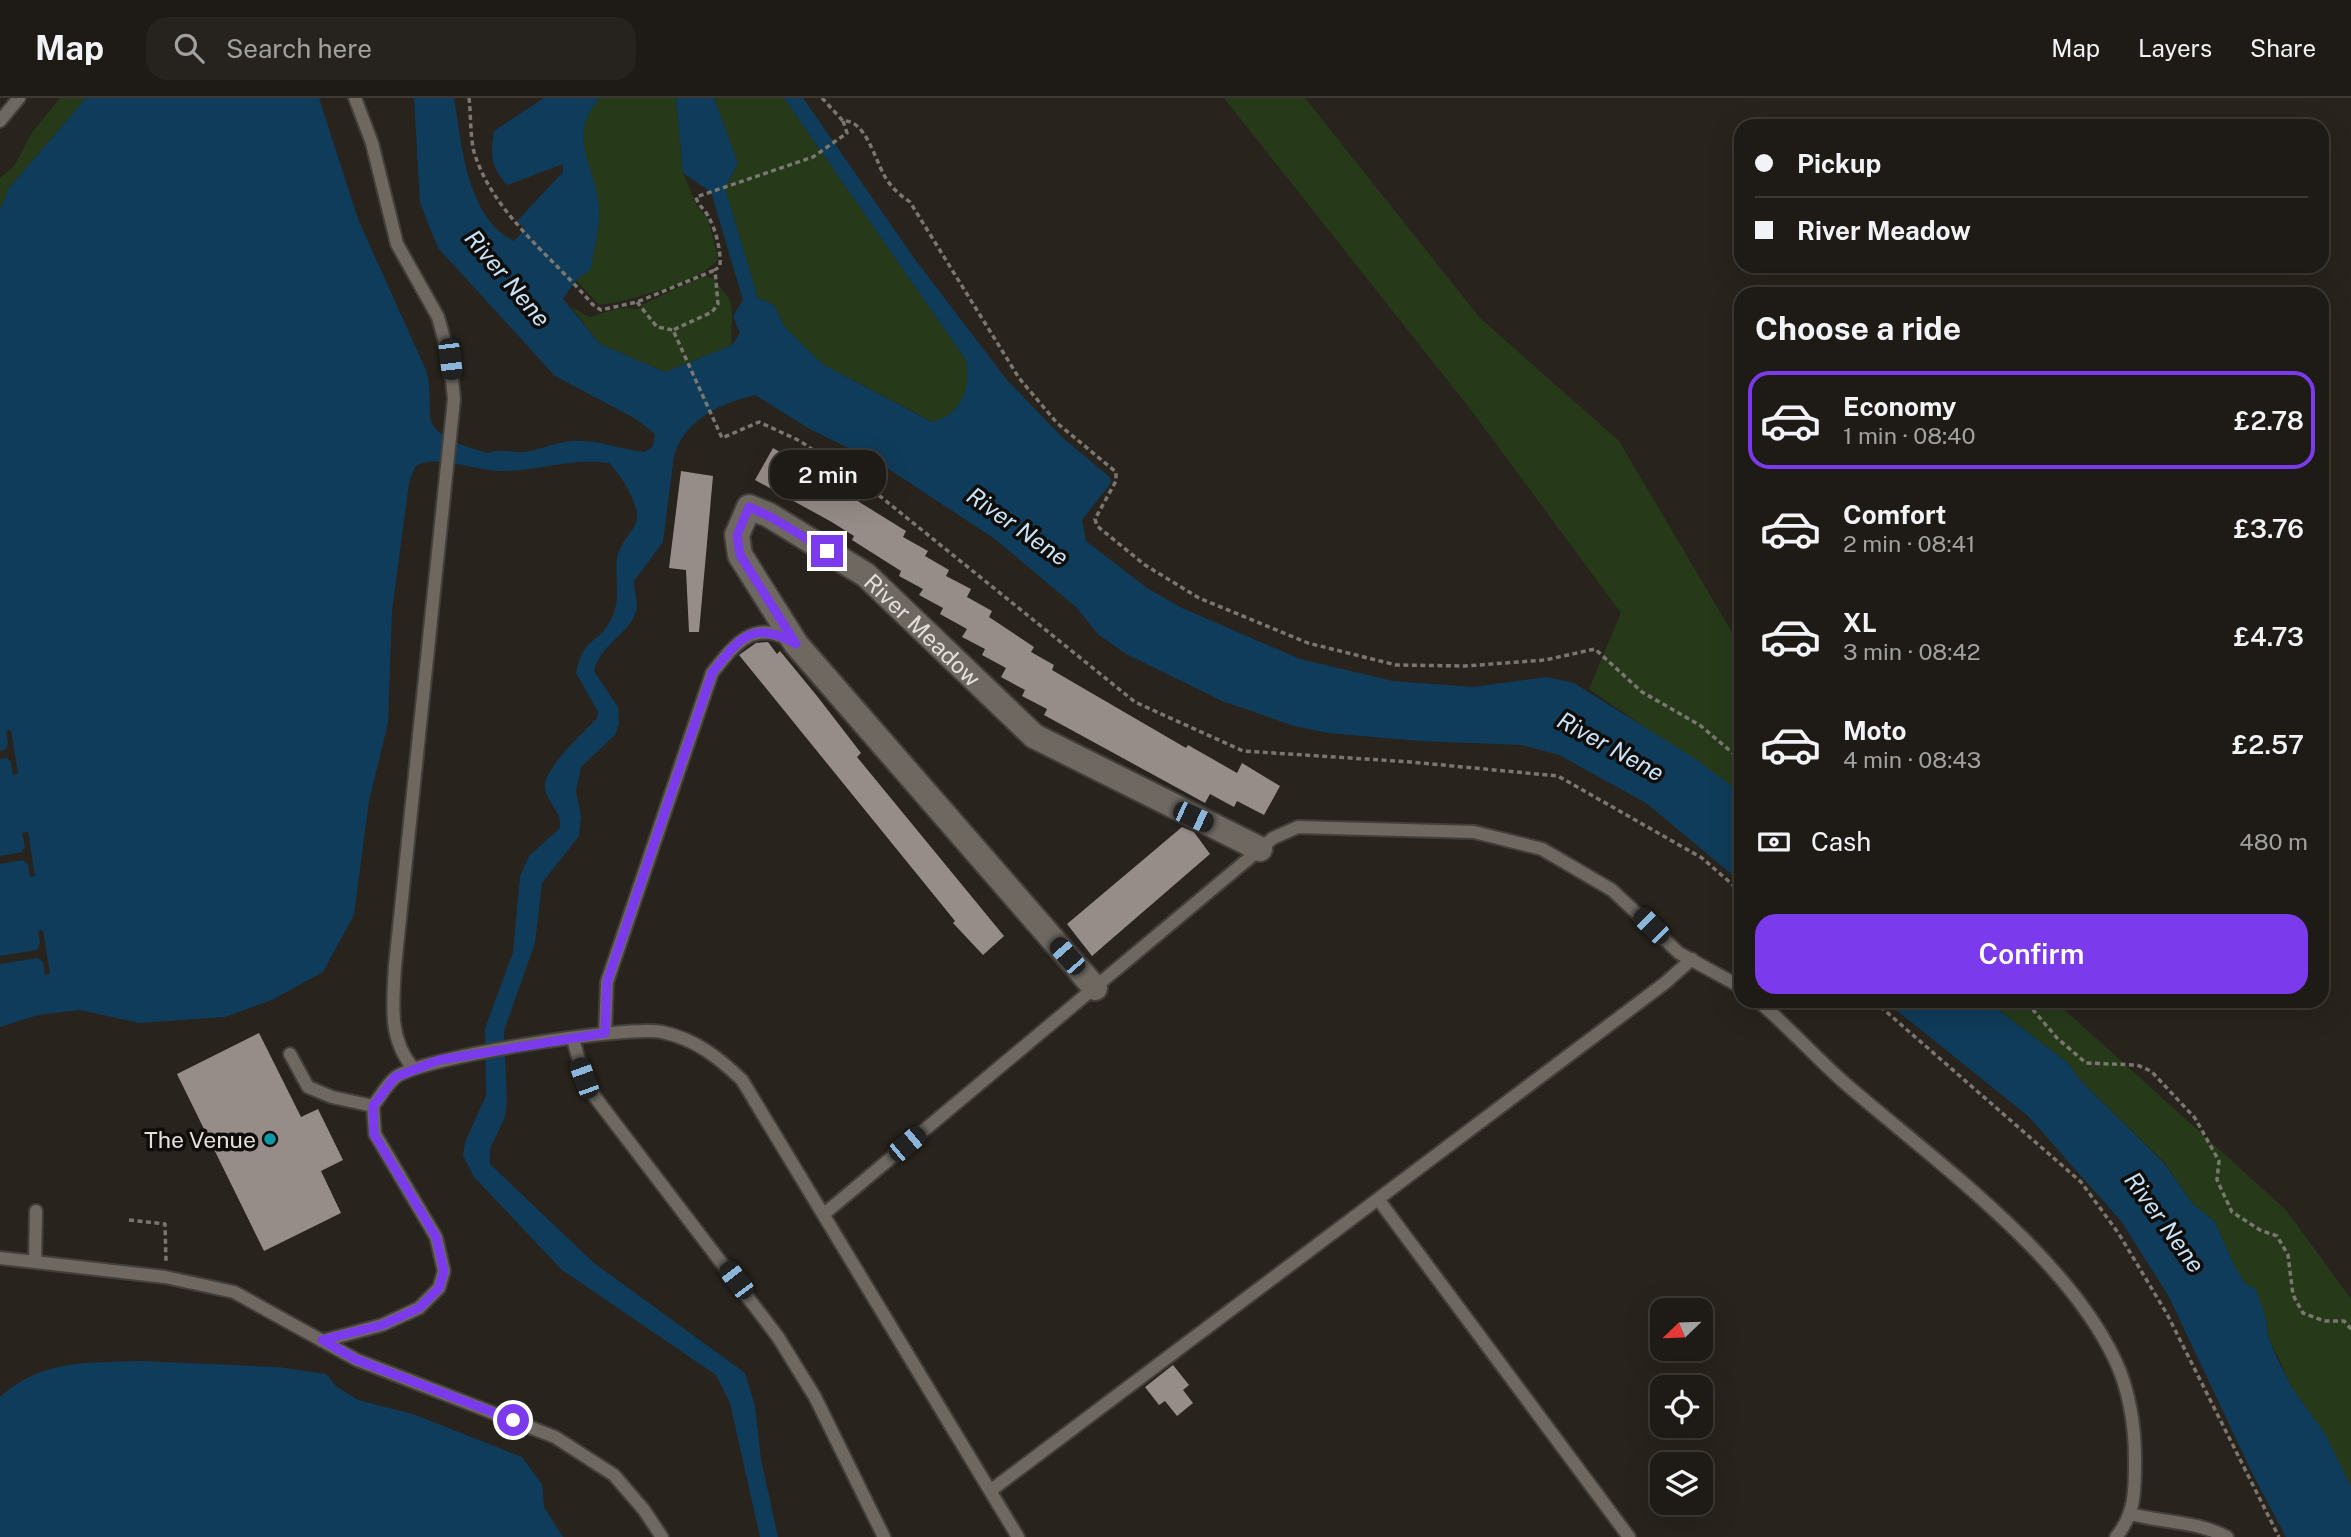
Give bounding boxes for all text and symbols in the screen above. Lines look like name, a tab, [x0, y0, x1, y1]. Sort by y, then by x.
search box	[146, 17, 636, 80]
text: Map	[35, 29, 104, 67]
icon: search	[170, 29, 208, 67]
text: Search here	[226, 33, 372, 64]
text: Map	[2051, 34, 2100, 62]
text: Layers	[2138, 34, 2212, 62]
text: Share	[2250, 34, 2316, 62]
text: Pickup	[1797, 148, 1881, 179]
text: River Meadow	[1797, 215, 1971, 246]
water label: River Nene	[460, 224, 556, 332]
text: Choose a ride	[1755, 310, 1961, 347]
car	[438, 337, 463, 381]
icon: car	[1759, 389, 1822, 452]
text: Economy	[1843, 391, 1956, 422]
text: £2.78	[2234, 405, 2304, 436]
text: 1 min · 08:40	[1843, 422, 1976, 449]
callout: 2 min	[769, 449, 885, 498]
text: 2 min	[798, 461, 858, 488]
water label: River Nene	[962, 481, 1074, 571]
icon: car	[1759, 497, 1822, 560]
text: Comfort	[1843, 499, 1946, 530]
text: £3.76	[2234, 513, 2304, 544]
text: 2 min · 08:41	[1843, 530, 1975, 557]
route end	[811, 535, 843, 567]
street label: River Meadow	[859, 568, 987, 691]
icon: car	[1759, 605, 1822, 668]
text: XL	[1843, 607, 1877, 638]
text: £4.73	[2234, 621, 2304, 652]
text: 3 min · 08:42	[1843, 638, 1980, 665]
water label: River Nene	[1553, 705, 1669, 787]
icon: car	[1759, 713, 1822, 776]
text: Moto	[1843, 715, 1906, 746]
text: £2.57	[2232, 729, 2304, 760]
text: 4 min · 08:43	[1843, 746, 1981, 773]
car	[1170, 799, 1217, 835]
icon: cash	[1755, 823, 1793, 861]
text: Cash	[1811, 826, 1871, 857]
text: 480 m	[2239, 828, 2308, 855]
car	[1629, 904, 1674, 948]
button: Confirm	[1755, 914, 2308, 994]
car	[1046, 933, 1089, 979]
car	[567, 1055, 602, 1101]
car	[885, 1122, 930, 1166]
place label: The Venue	[144, 1126, 256, 1153]
marker: The Venue	[262, 1131, 278, 1147]
water label: River Nene	[2119, 1166, 2211, 1278]
car	[715, 1257, 758, 1303]
north arrow	[1650, 1298, 1713, 1362]
map controls	[1650, 1298, 1713, 1515]
button: locate	[1650, 1375, 1713, 1438]
route start	[497, 1404, 529, 1436]
button: layers	[1650, 1452, 1713, 1515]

